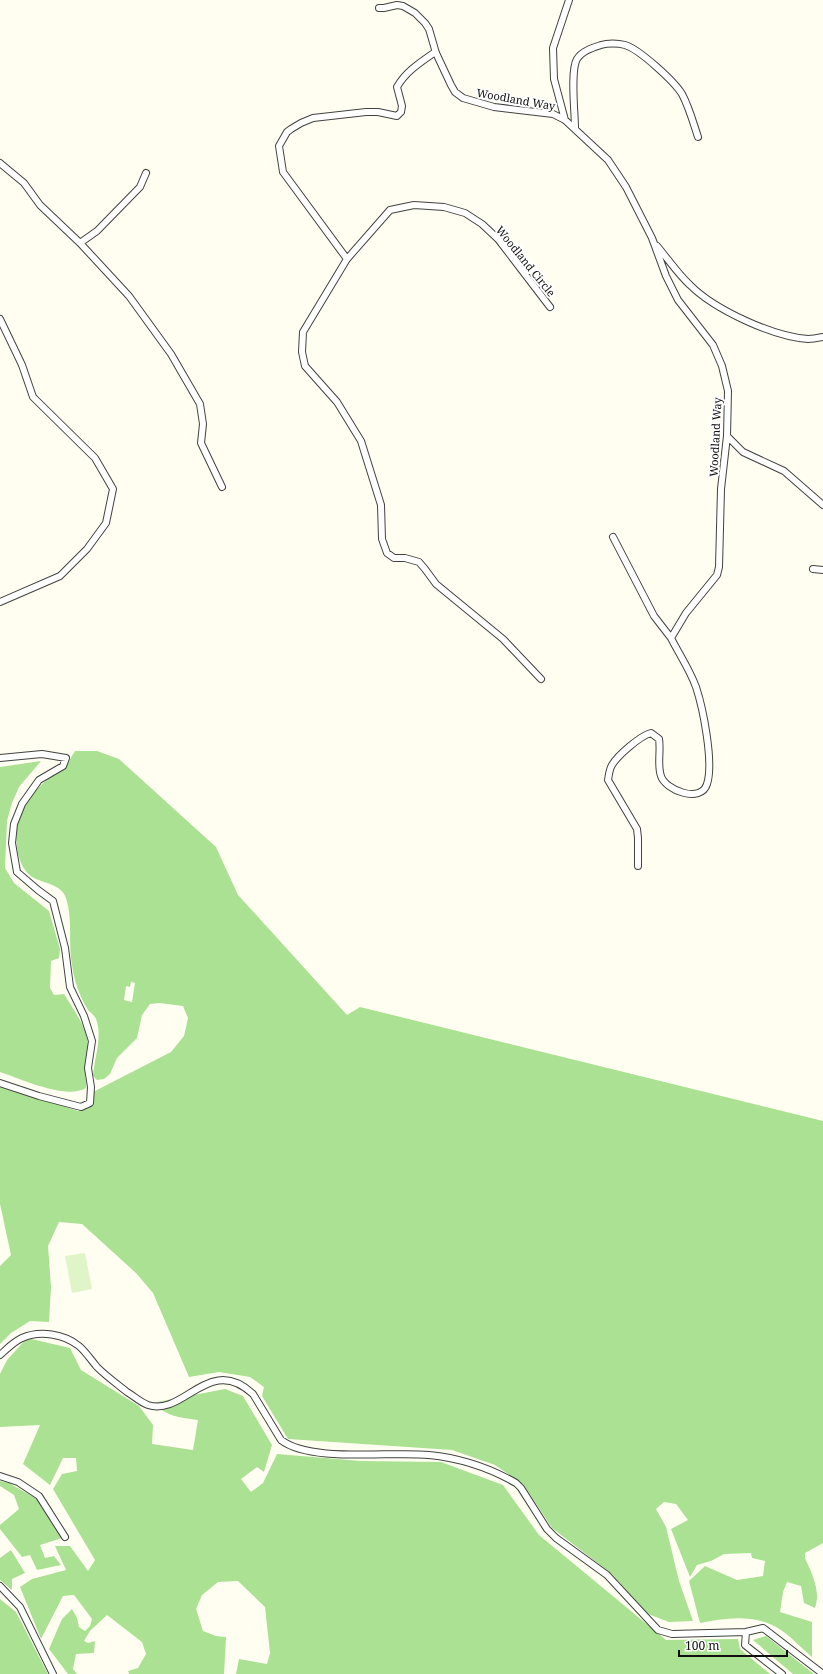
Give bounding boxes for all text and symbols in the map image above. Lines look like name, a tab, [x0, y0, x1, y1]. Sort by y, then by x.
street label: Woodland Way	[476, 85, 557, 113]
street label: Woodland Circle	[493, 223, 559, 300]
street label: Woodland Way	[705, 396, 725, 477]
scale bar	[679, 1632, 787, 1658]
text: 100 m	[685, 1637, 720, 1654]

